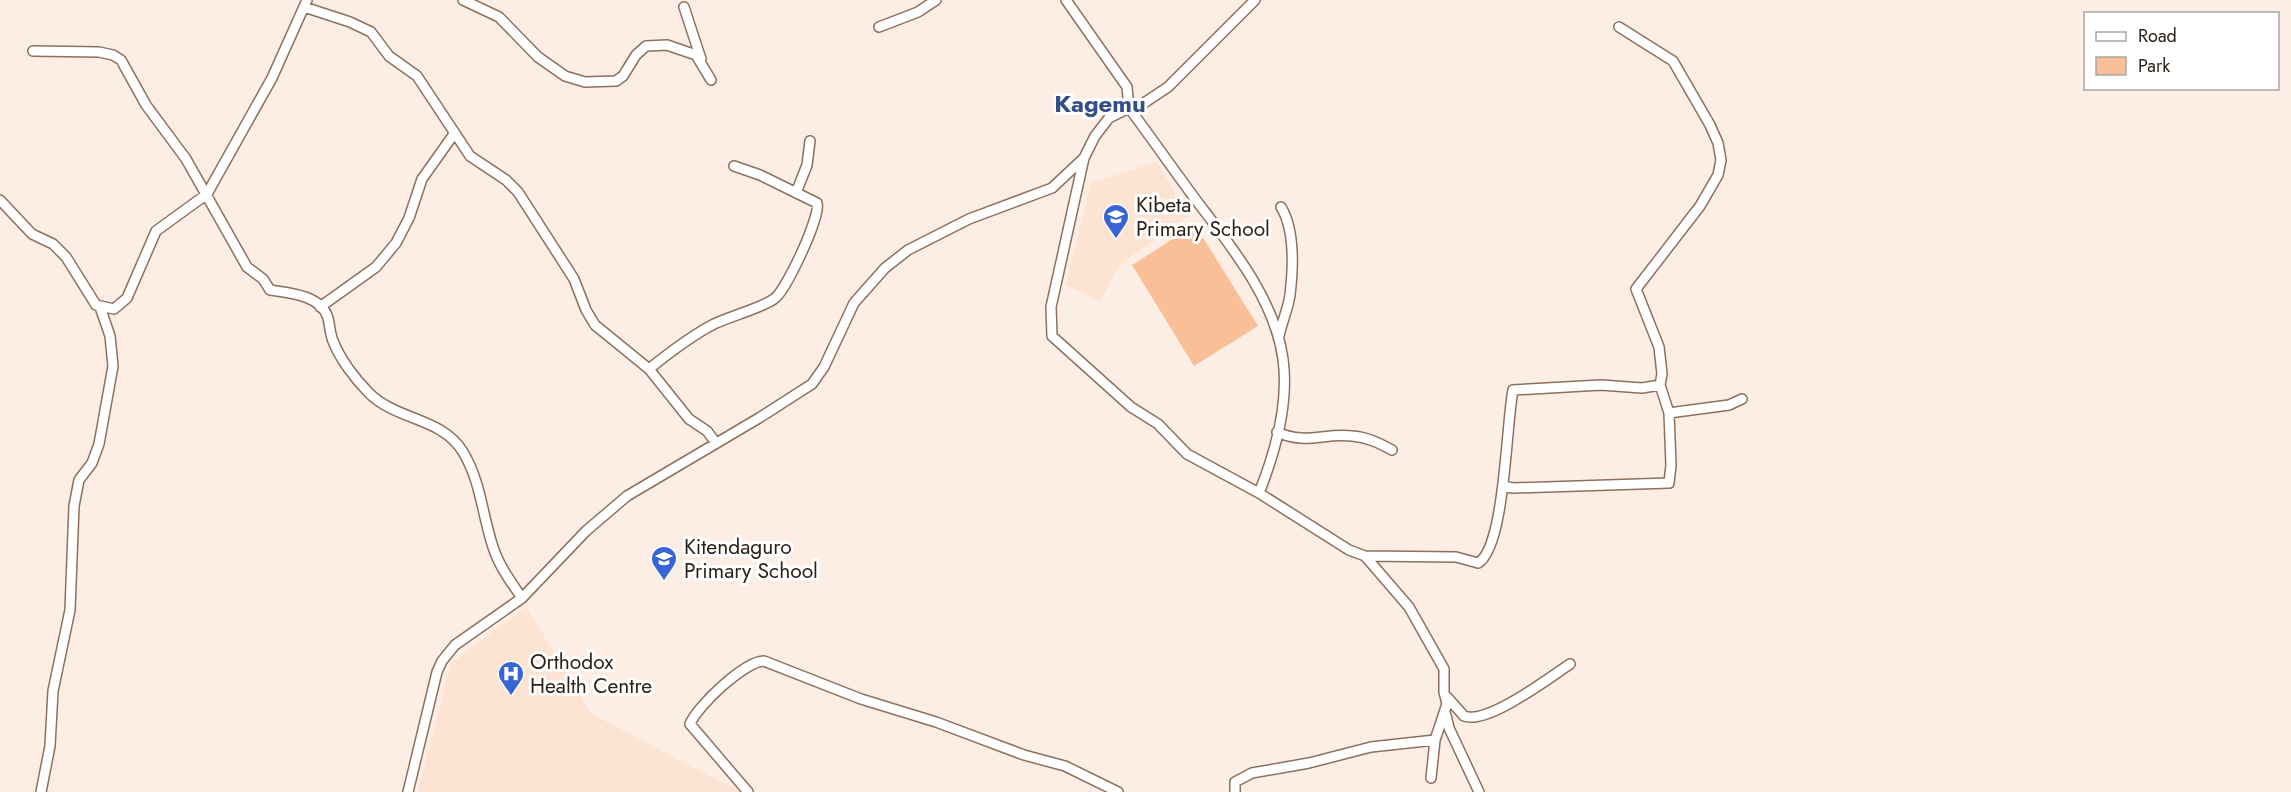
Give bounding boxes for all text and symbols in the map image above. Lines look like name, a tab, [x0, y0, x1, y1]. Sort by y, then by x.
legend	[2084, 12, 2279, 90]
text: Road	[2138, 23, 2177, 49]
text: Park	[2138, 53, 2170, 79]
district label: Kagemu	[1054, 86, 1146, 121]
place label: Kibeta Primary School	[1136, 190, 1270, 244]
school or university icon: Kibeta Primary School	[1101, 202, 1131, 240]
place label: Kitendaguro Primary School	[684, 532, 818, 586]
school or university icon: Kitendaguro Primary School	[649, 544, 679, 582]
place label: Orthodox Health Centre	[530, 647, 652, 701]
hospital icon: Orthodox Health Centre	[496, 659, 526, 697]

